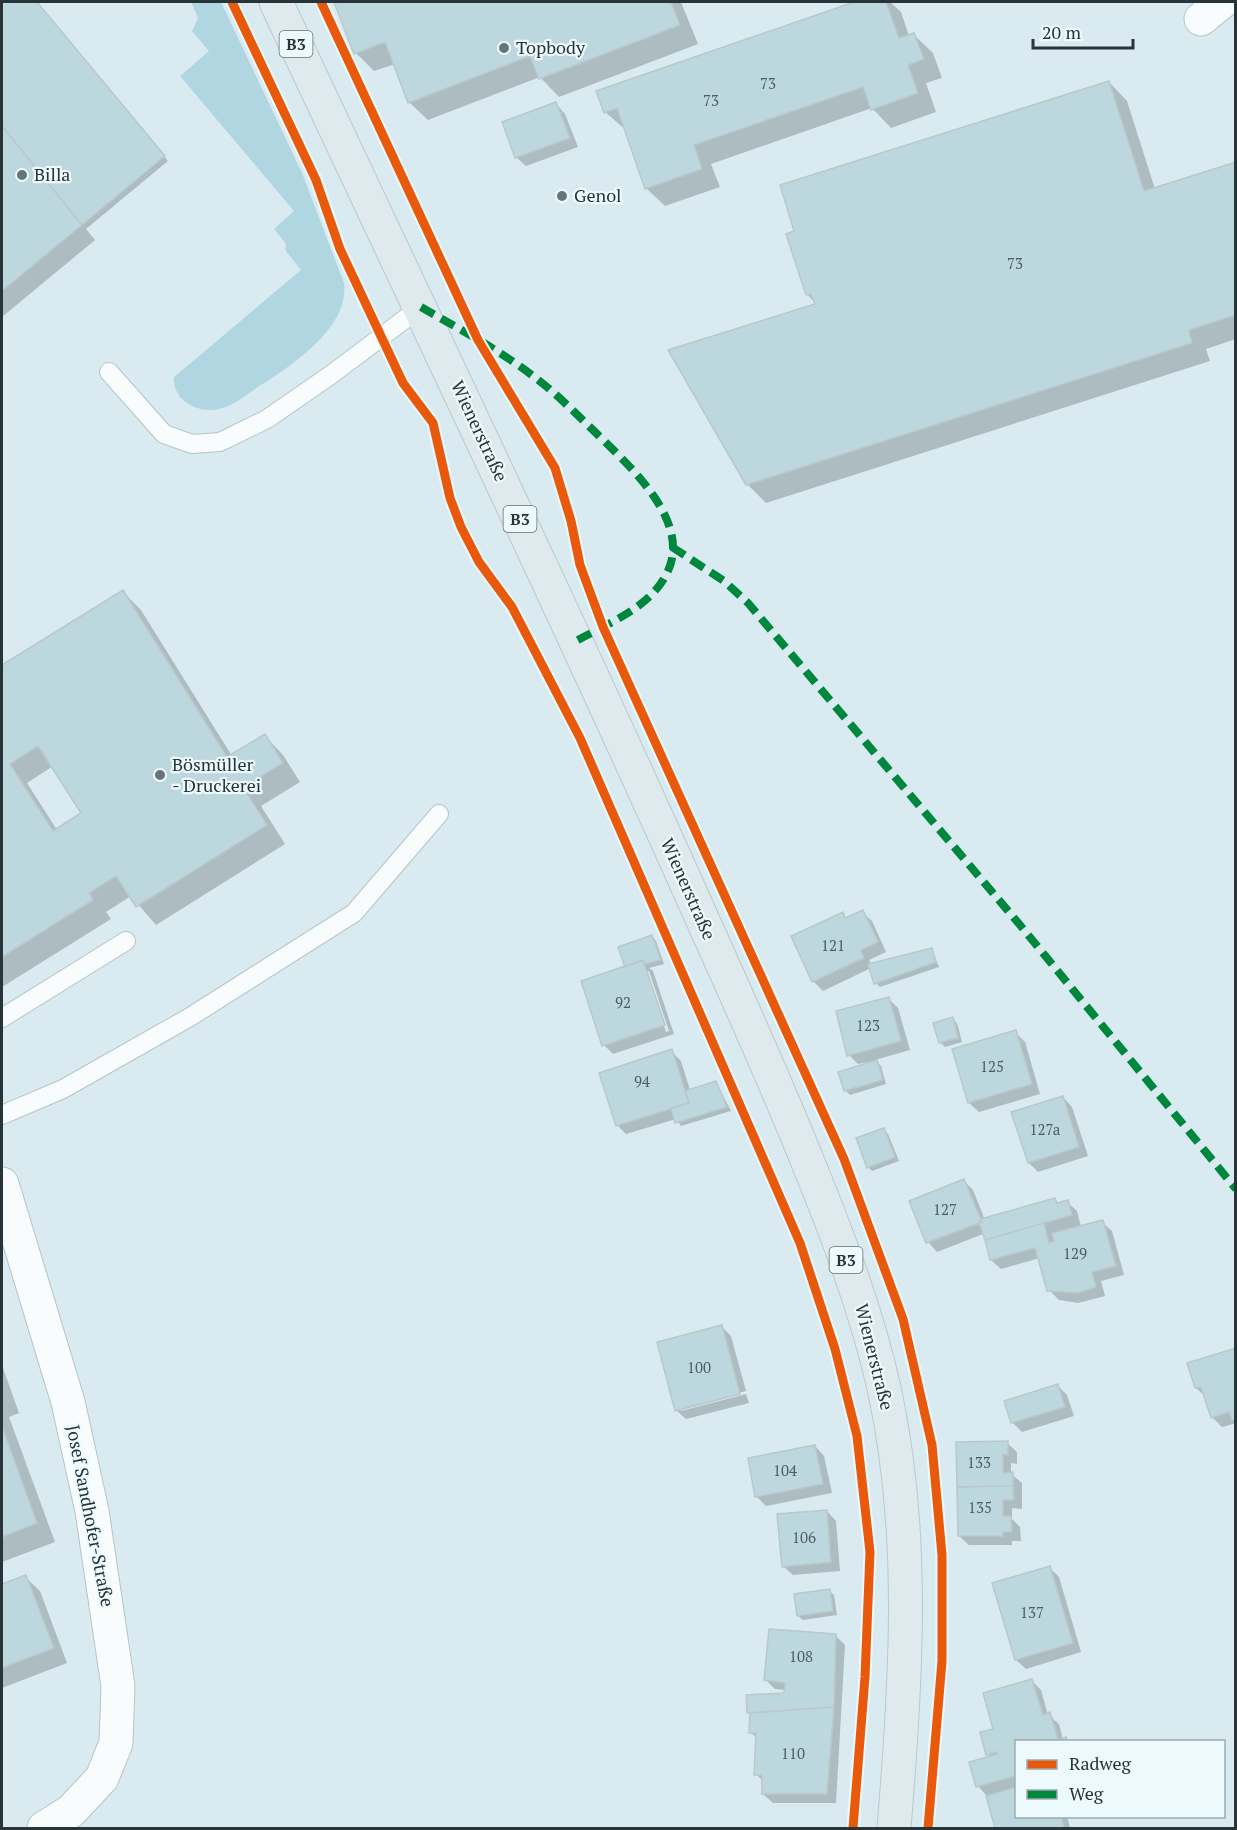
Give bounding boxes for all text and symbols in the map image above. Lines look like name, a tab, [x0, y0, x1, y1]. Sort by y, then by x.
scale bar	[1033, 12, 1134, 50]
text: 20 m	[1042, 20, 1082, 44]
road number: B3	[280, 31, 312, 57]
place label: Topbody	[516, 35, 586, 59]
marker: Topbody	[497, 41, 511, 55]
house number: 73	[760, 73, 776, 93]
house number: 73	[703, 90, 719, 110]
place label: Billa	[34, 162, 70, 186]
marker: Billa	[15, 168, 29, 182]
place label: Genol	[574, 183, 622, 207]
marker: Genol	[555, 189, 569, 203]
house number: 73	[1007, 253, 1023, 273]
street label: Wienerstraße	[446, 376, 514, 485]
road number: B3	[504, 506, 536, 532]
place label: Bösmüller - Druckerei	[172, 752, 261, 797]
marker: Bösmüller - Druckerei	[153, 768, 167, 782]
street label: Wienerstraße	[656, 834, 722, 943]
house number: 121	[821, 935, 845, 955]
house number: 92	[615, 992, 631, 1012]
house number: 123	[856, 1015, 880, 1035]
house number: 125	[980, 1056, 1004, 1076]
house number: 94	[634, 1071, 650, 1091]
house number: 127a	[1030, 1119, 1061, 1139]
house number: 127	[933, 1199, 957, 1219]
house number: 129	[1063, 1243, 1087, 1263]
road number: B3	[830, 1247, 862, 1273]
street label: Wienerstraße	[850, 1301, 900, 1413]
house number: 100	[687, 1357, 711, 1377]
street label: Josef Sandhofer-Straße	[62, 1423, 120, 1609]
house number: 133	[967, 1452, 991, 1472]
house number: 104	[773, 1460, 797, 1480]
house number: 135	[968, 1497, 992, 1517]
house number: 106	[792, 1527, 816, 1547]
house number: 137	[1020, 1602, 1044, 1622]
house number: 108	[789, 1646, 813, 1666]
legend	[1015, 1740, 1225, 1818]
house number: 110	[781, 1743, 805, 1763]
text: Radweg	[1069, 1751, 1131, 1775]
text: Weg	[1069, 1781, 1104, 1805]

